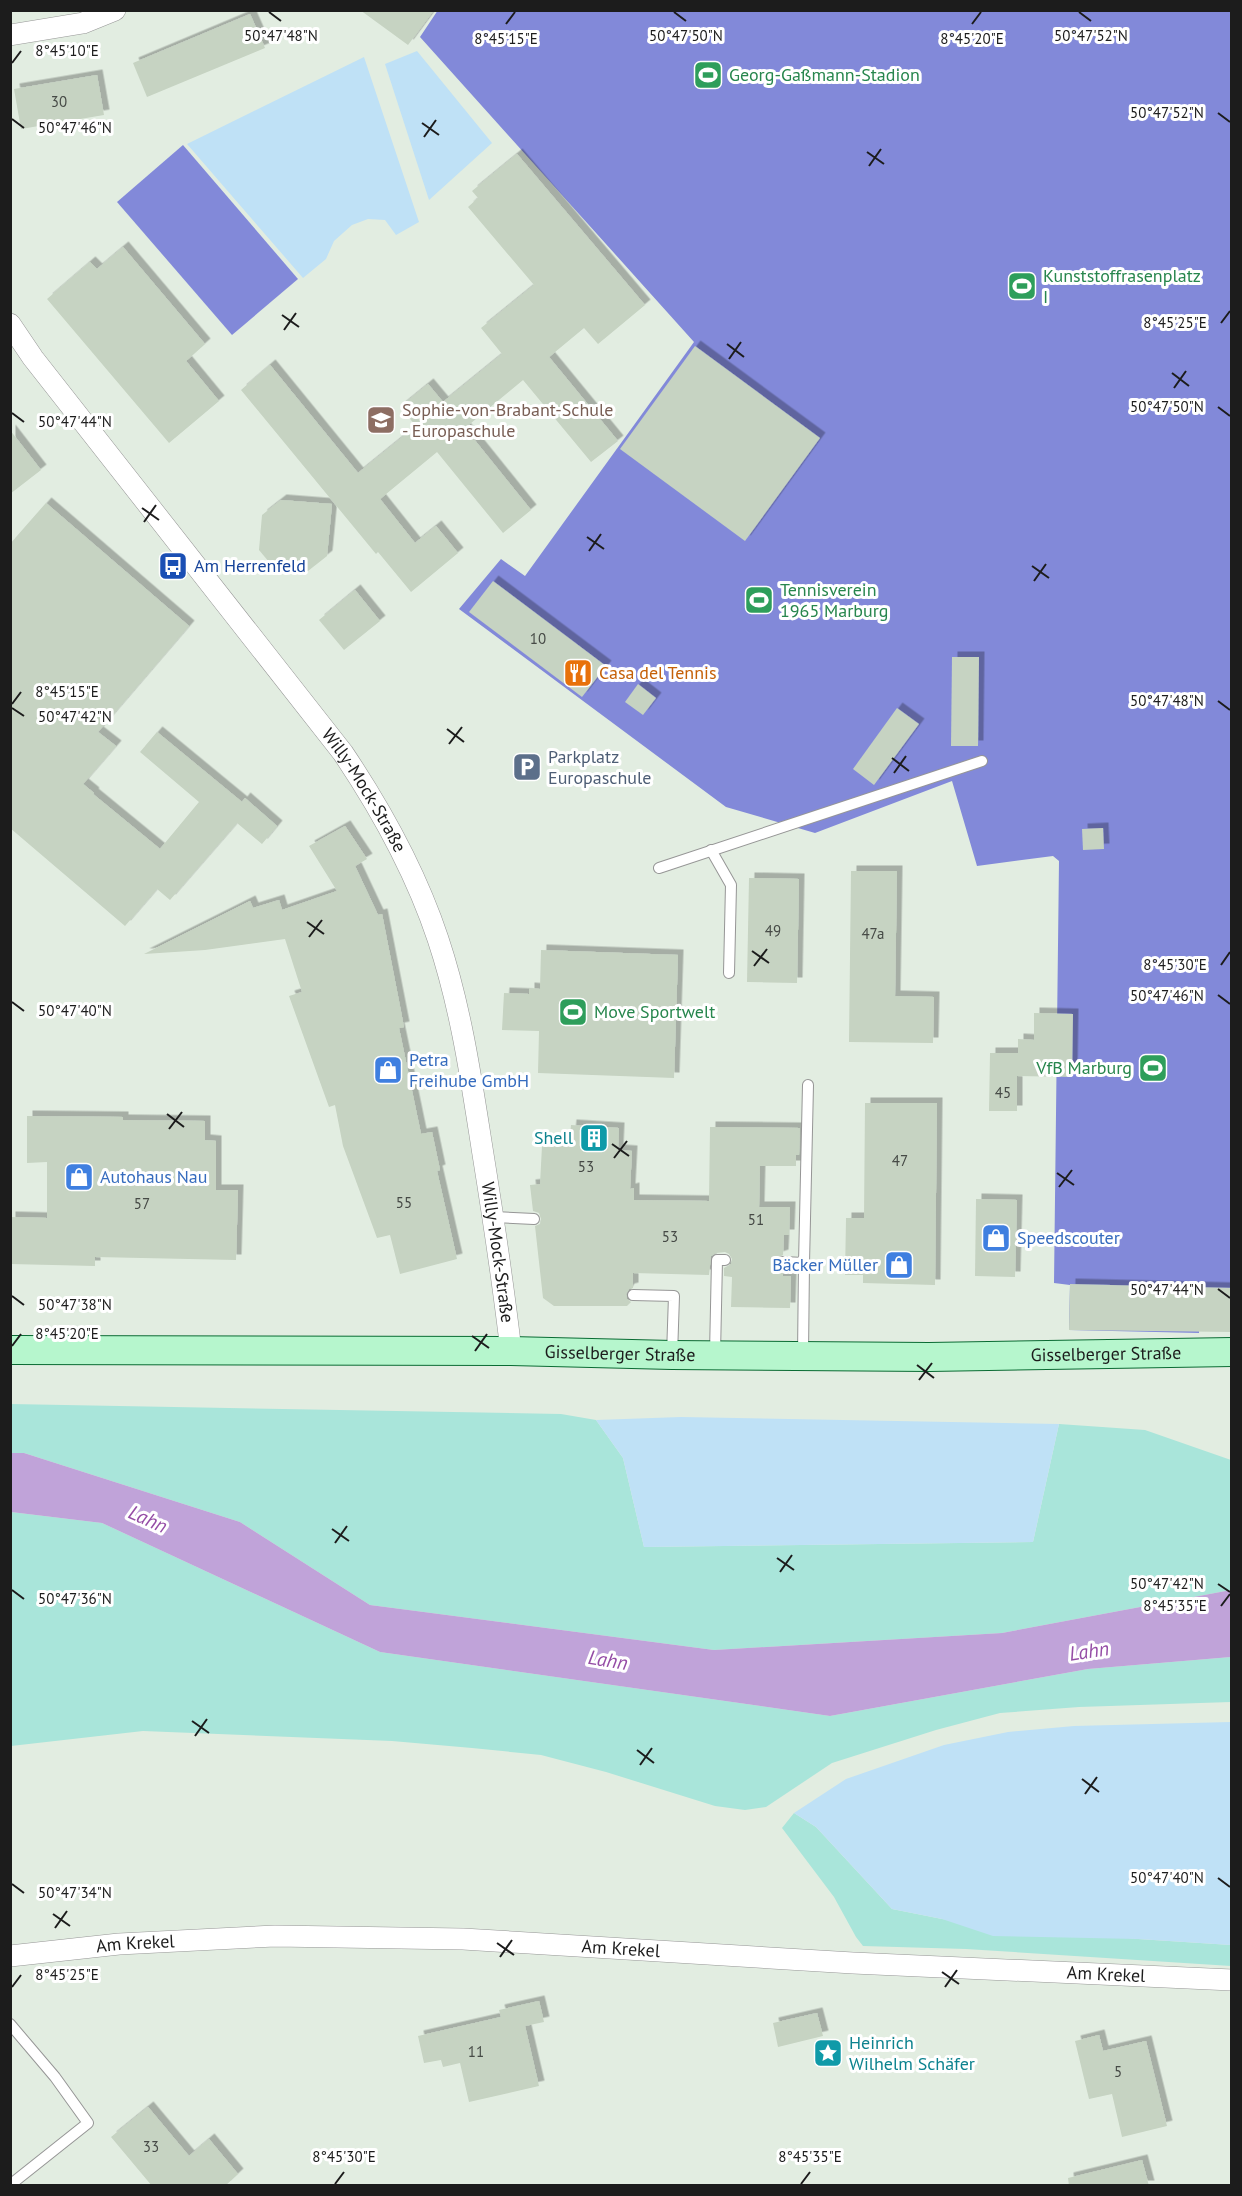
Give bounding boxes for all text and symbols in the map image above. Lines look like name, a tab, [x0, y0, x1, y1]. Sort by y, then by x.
text: 50°47'48"N	[244, 26, 318, 45]
text: 50°47'50"N	[649, 26, 723, 45]
text: 50°47'52"N	[1054, 26, 1128, 45]
text: 8°45'15"E	[474, 29, 538, 48]
text: 8°45'20"E	[940, 29, 1004, 48]
text: 8°45'10"E	[35, 41, 99, 60]
sports icon: Georg-Gaßmann-Stadion	[692, 59, 724, 91]
place label: Georg-Gaßmann-Stadion	[729, 63, 920, 86]
house number: 30	[51, 92, 67, 111]
text: 50°47'52"N	[1130, 103, 1204, 122]
text: 50°47'46"N	[38, 118, 112, 137]
place label: Kunststoffrasenplatz I	[1043, 264, 1201, 308]
sports icon: Kunststoffrasenplatz I	[1006, 270, 1038, 302]
text: 8°45'25"E	[1143, 313, 1207, 332]
text: 50°47'50"N	[1130, 397, 1204, 416]
place label: Sophie-von-Brabant-Schule - Europaschule	[402, 398, 613, 442]
school or university icon: Sophie-von-Brabant-Schule - Europaschule	[365, 404, 397, 436]
text: 50°47'44"N	[38, 412, 112, 431]
bus stop icon: Am Herrenfeld	[157, 550, 189, 582]
place label: Am Herrenfeld	[194, 554, 306, 577]
place label: Tennisverein 1965 Marburg	[780, 578, 889, 622]
sports icon: Tennisverein 1965 Marburg	[743, 584, 775, 616]
house number: 10	[530, 629, 546, 648]
restaurant icon: Casa del Tennis	[562, 657, 594, 689]
place label: Casa del Tennis	[599, 661, 716, 684]
text: 8°45'15"E	[35, 682, 99, 701]
text: 50°47'48"N	[1130, 691, 1204, 710]
text: 50°47'42"N	[38, 707, 112, 726]
street label: Willy-Mock-Straße	[317, 723, 412, 856]
place label: Parkplatz Europaschule	[548, 745, 651, 789]
parking icon: Parkplatz Europaschule	[511, 751, 543, 783]
house number: 49	[765, 921, 781, 940]
house number: 47a	[861, 924, 885, 943]
text: 8°45'30"E	[1143, 955, 1207, 974]
text: 50°47'46"N	[1130, 986, 1204, 1005]
sports icon: Move Sportwelt	[557, 996, 589, 1028]
place label: Move Sportwelt	[594, 1000, 715, 1023]
text: 50°47'40"N	[38, 1001, 112, 1020]
place label: Petra Freihube GmbH	[409, 1048, 529, 1092]
sports icon: VfB Marburg	[1137, 1052, 1169, 1084]
shop icon: Petra Freihube GmbH	[372, 1054, 404, 1086]
place label: VfB Marburg	[1035, 1056, 1132, 1079]
house number: 45	[995, 1083, 1011, 1102]
building icon: Shell	[578, 1122, 610, 1154]
place label: Shell	[534, 1126, 574, 1149]
house number: 47	[892, 1151, 908, 1170]
house number: 53	[578, 1157, 594, 1176]
shop icon: Autohaus Nau	[63, 1161, 95, 1193]
place label: Autohaus Nau	[100, 1165, 207, 1188]
street label: Willy-Mock-Straße	[477, 1180, 519, 1324]
house number: 55	[396, 1193, 412, 1212]
house number: 57	[134, 1194, 150, 1213]
house number: 51	[748, 1210, 764, 1229]
shop icon: Speedscouter	[980, 1222, 1012, 1254]
place label: Speedscouter	[1017, 1226, 1120, 1249]
house number: 53	[662, 1227, 678, 1246]
shop icon: Bäcker Müller	[883, 1249, 915, 1281]
place label: Bäcker Müller	[772, 1253, 878, 1276]
text: 50°47'44"N	[1130, 1280, 1204, 1299]
text: 50°47'38"N	[38, 1295, 112, 1314]
text: 8°45'20"E	[35, 1324, 99, 1343]
street label: Gisselberger Straße	[544, 1340, 695, 1366]
street label: Gisselberger Straße	[1030, 1341, 1181, 1366]
water label: Lahn	[124, 1499, 172, 1539]
text: 50°47'42"N	[1130, 1574, 1204, 1593]
text: 50°47'36"N	[38, 1589, 112, 1608]
text: 8°45'35"E	[1143, 1596, 1207, 1615]
water label: Lahn	[1067, 1635, 1111, 1667]
water label: Lahn	[586, 1644, 630, 1676]
text: 50°47'40"N	[1130, 1868, 1204, 1887]
text: 50°47'34"N	[38, 1883, 112, 1902]
street label: Am Krekel	[95, 1929, 176, 1957]
street label: Am Krekel	[581, 1934, 661, 1962]
street label: Am Krekel	[1066, 1961, 1147, 1987]
text: 8°45'25"E	[35, 1965, 99, 1984]
place label: Heinrich Wilhelm Schäfer	[849, 2031, 975, 2075]
place icon: Heinrich Wilhelm Schäfer	[812, 2037, 844, 2069]
house number: 11	[468, 2042, 484, 2061]
house number: 5	[1114, 2062, 1122, 2081]
house number: 33	[143, 2137, 159, 2156]
text: 8°45'30"E	[312, 2147, 376, 2166]
text: 8°45'35"E	[778, 2147, 842, 2166]

